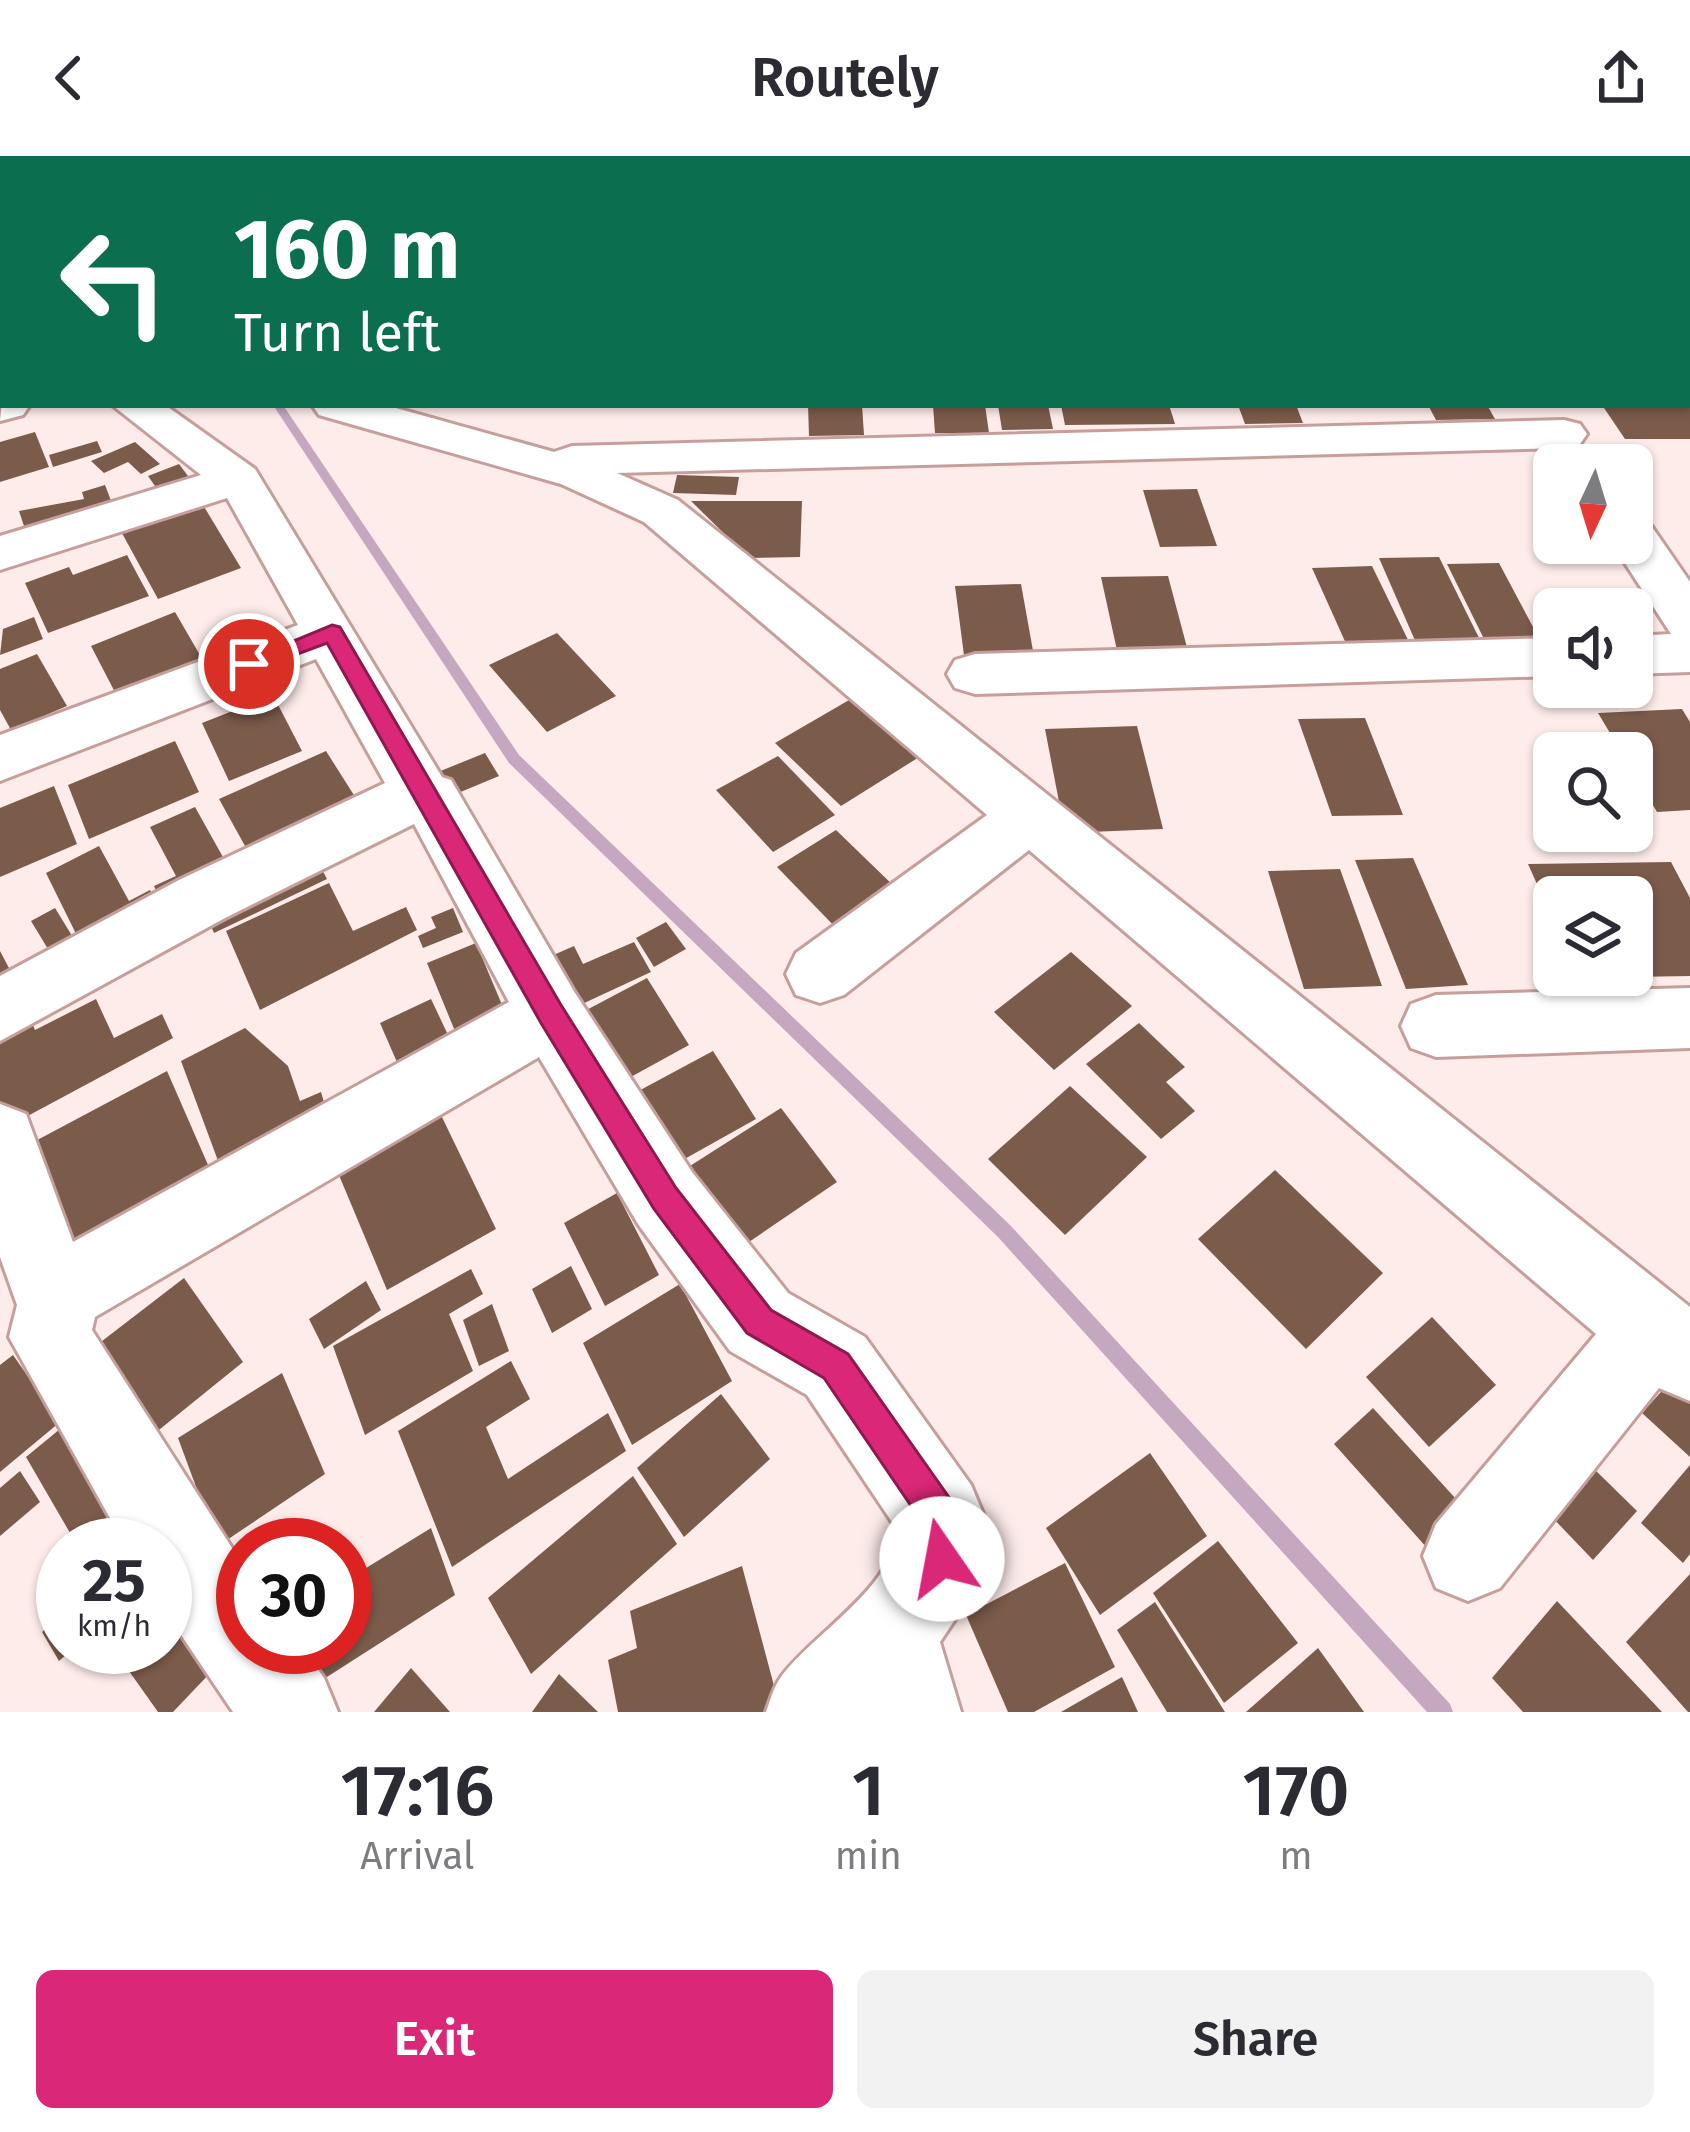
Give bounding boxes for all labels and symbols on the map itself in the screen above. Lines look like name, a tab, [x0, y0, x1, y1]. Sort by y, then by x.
north arrow	[1533, 444, 1653, 564]
pin	[198, 613, 300, 715]
position arrow	[879, 1496, 1005, 1622]
speed limit sign: 30	[216, 1518, 372, 1674]

